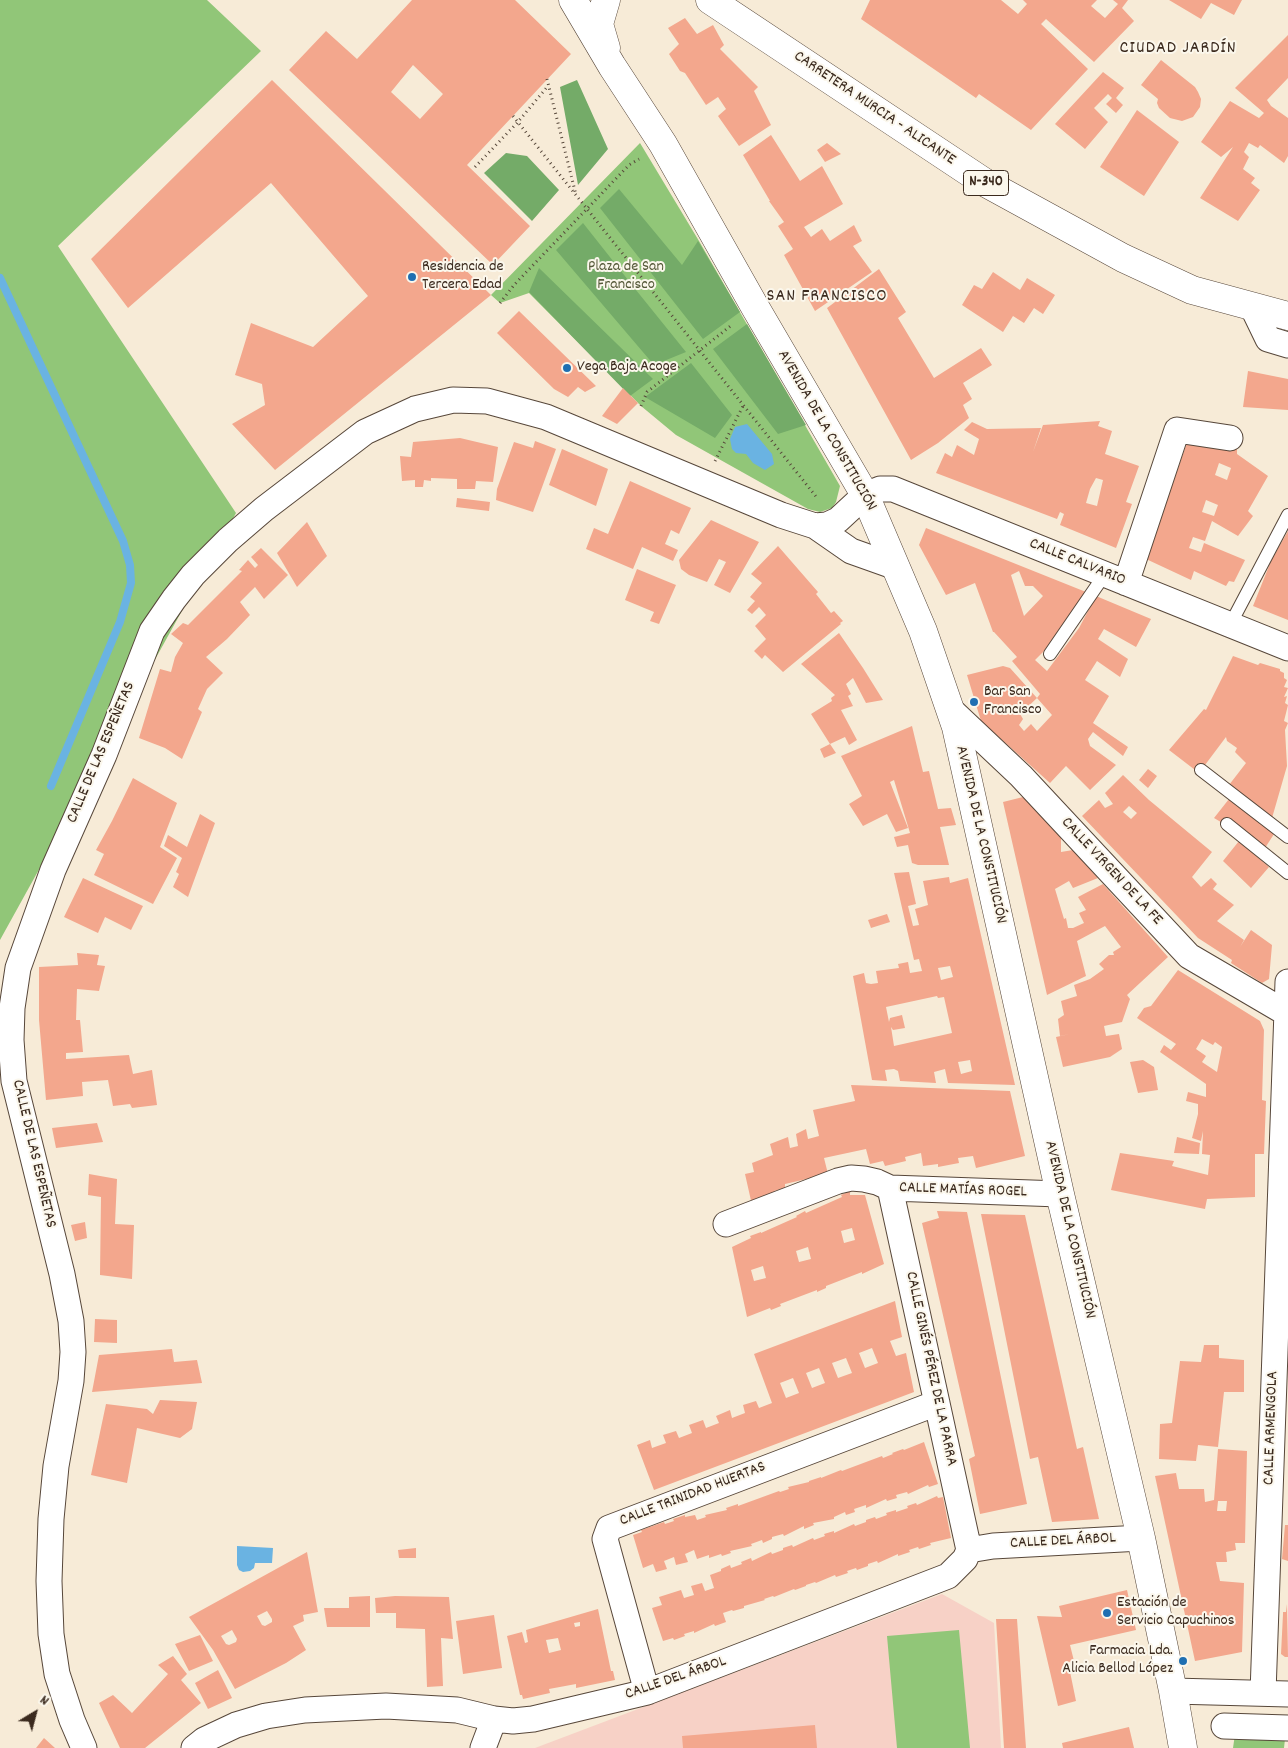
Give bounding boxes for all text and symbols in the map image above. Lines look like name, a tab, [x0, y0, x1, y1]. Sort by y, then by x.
district label: CIUDAD JARDÍN	[1118, 39, 1238, 61]
street label: CARRETERA MURCIA - ALICANTE	[789, 48, 959, 170]
road number: N-340	[964, 170, 1008, 196]
place label: Residencia de Tercera Edad	[422, 258, 504, 296]
park label: Plaza de San Francisco	[588, 258, 664, 296]
marker: Residencia de Tercera Edad	[406, 271, 418, 283]
district label: SAN FRANCISCO	[765, 287, 889, 309]
street label: AVENIDA DE LA CONSTITUCIÓN	[772, 347, 880, 515]
place label: Vega Baja Acoge	[577, 358, 677, 378]
marker: Vega Baja Acoge	[561, 362, 573, 374]
street label: CALLE CALVARIO	[1026, 535, 1128, 591]
street label: CALLE DE LAS ESPEÑETAS	[64, 679, 140, 827]
place label: Bar San Francisco	[984, 683, 1042, 721]
marker: Bar San Francisco	[968, 696, 980, 708]
street label: AVENIDA DE LA CONSTITUCIÓN	[950, 744, 1010, 926]
street label: CALLE VIRGEN DE LA FE	[1056, 814, 1166, 930]
street label: CALLE DE LAS ESPEÑETAS	[7, 1078, 59, 1230]
street label: AVENIDA DE LA CONSTITUCIÓN	[1039, 1139, 1099, 1321]
street label: CALLE MATÍAS ROGEL	[899, 1179, 1027, 1203]
street label: CALLE GINÉS PÉREZ DE LA PARRA	[900, 1270, 960, 1468]
street label: CALLE ARMENGOLA	[1260, 1371, 1284, 1485]
street label: CALLE TRINIDAD HUERTAS	[617, 1458, 769, 1532]
street label: CALLE DEL ÁRBOL	[1010, 1530, 1116, 1554]
place label: Estación de Servicio Capuchinos	[1117, 1594, 1234, 1632]
marker: Estación de Servicio Capuchinos	[1101, 1607, 1113, 1619]
place label: Farmacia Lda. Alicia Bellod López	[1062, 1642, 1173, 1680]
street label: CALLE DEL ÁRBOL	[623, 1653, 729, 1705]
marker: Farmacia Lda. Alicia Bellod López	[1177, 1655, 1189, 1667]
north arrow	[10, 1688, 60, 1738]
text: N	[35, 1691, 53, 1711]

